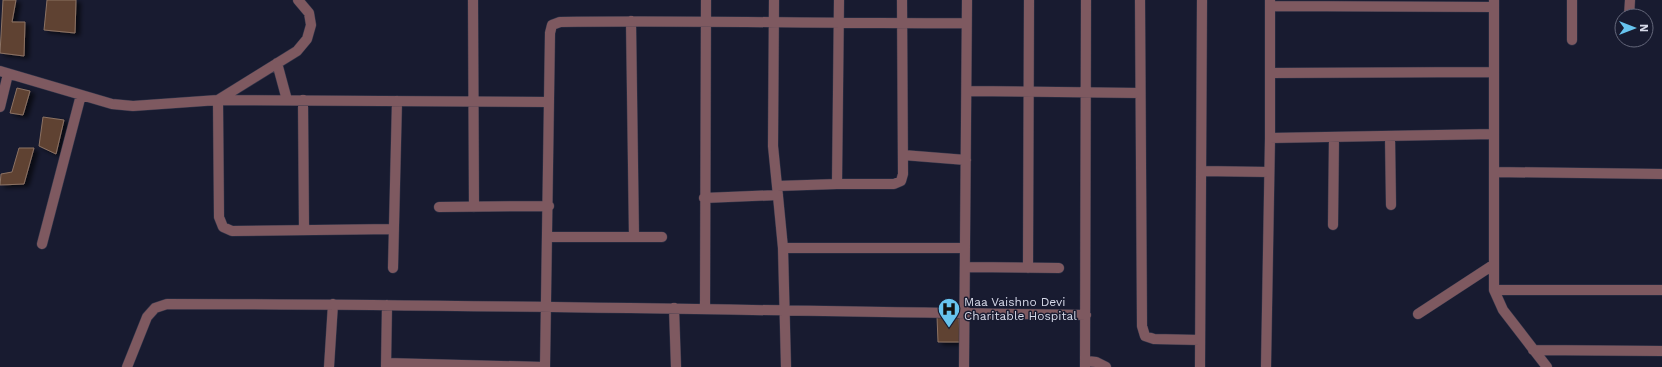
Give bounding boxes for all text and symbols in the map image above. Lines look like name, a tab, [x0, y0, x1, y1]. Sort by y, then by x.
north arrow	[1614, 8, 1654, 48]
text: N	[1637, 24, 1650, 32]
place label: Maa Vaishno Devi Charitable Hospital	[964, 295, 1077, 323]
hospital icon: Maa Vaishno Devi Charitable Hospital	[936, 296, 962, 329]

